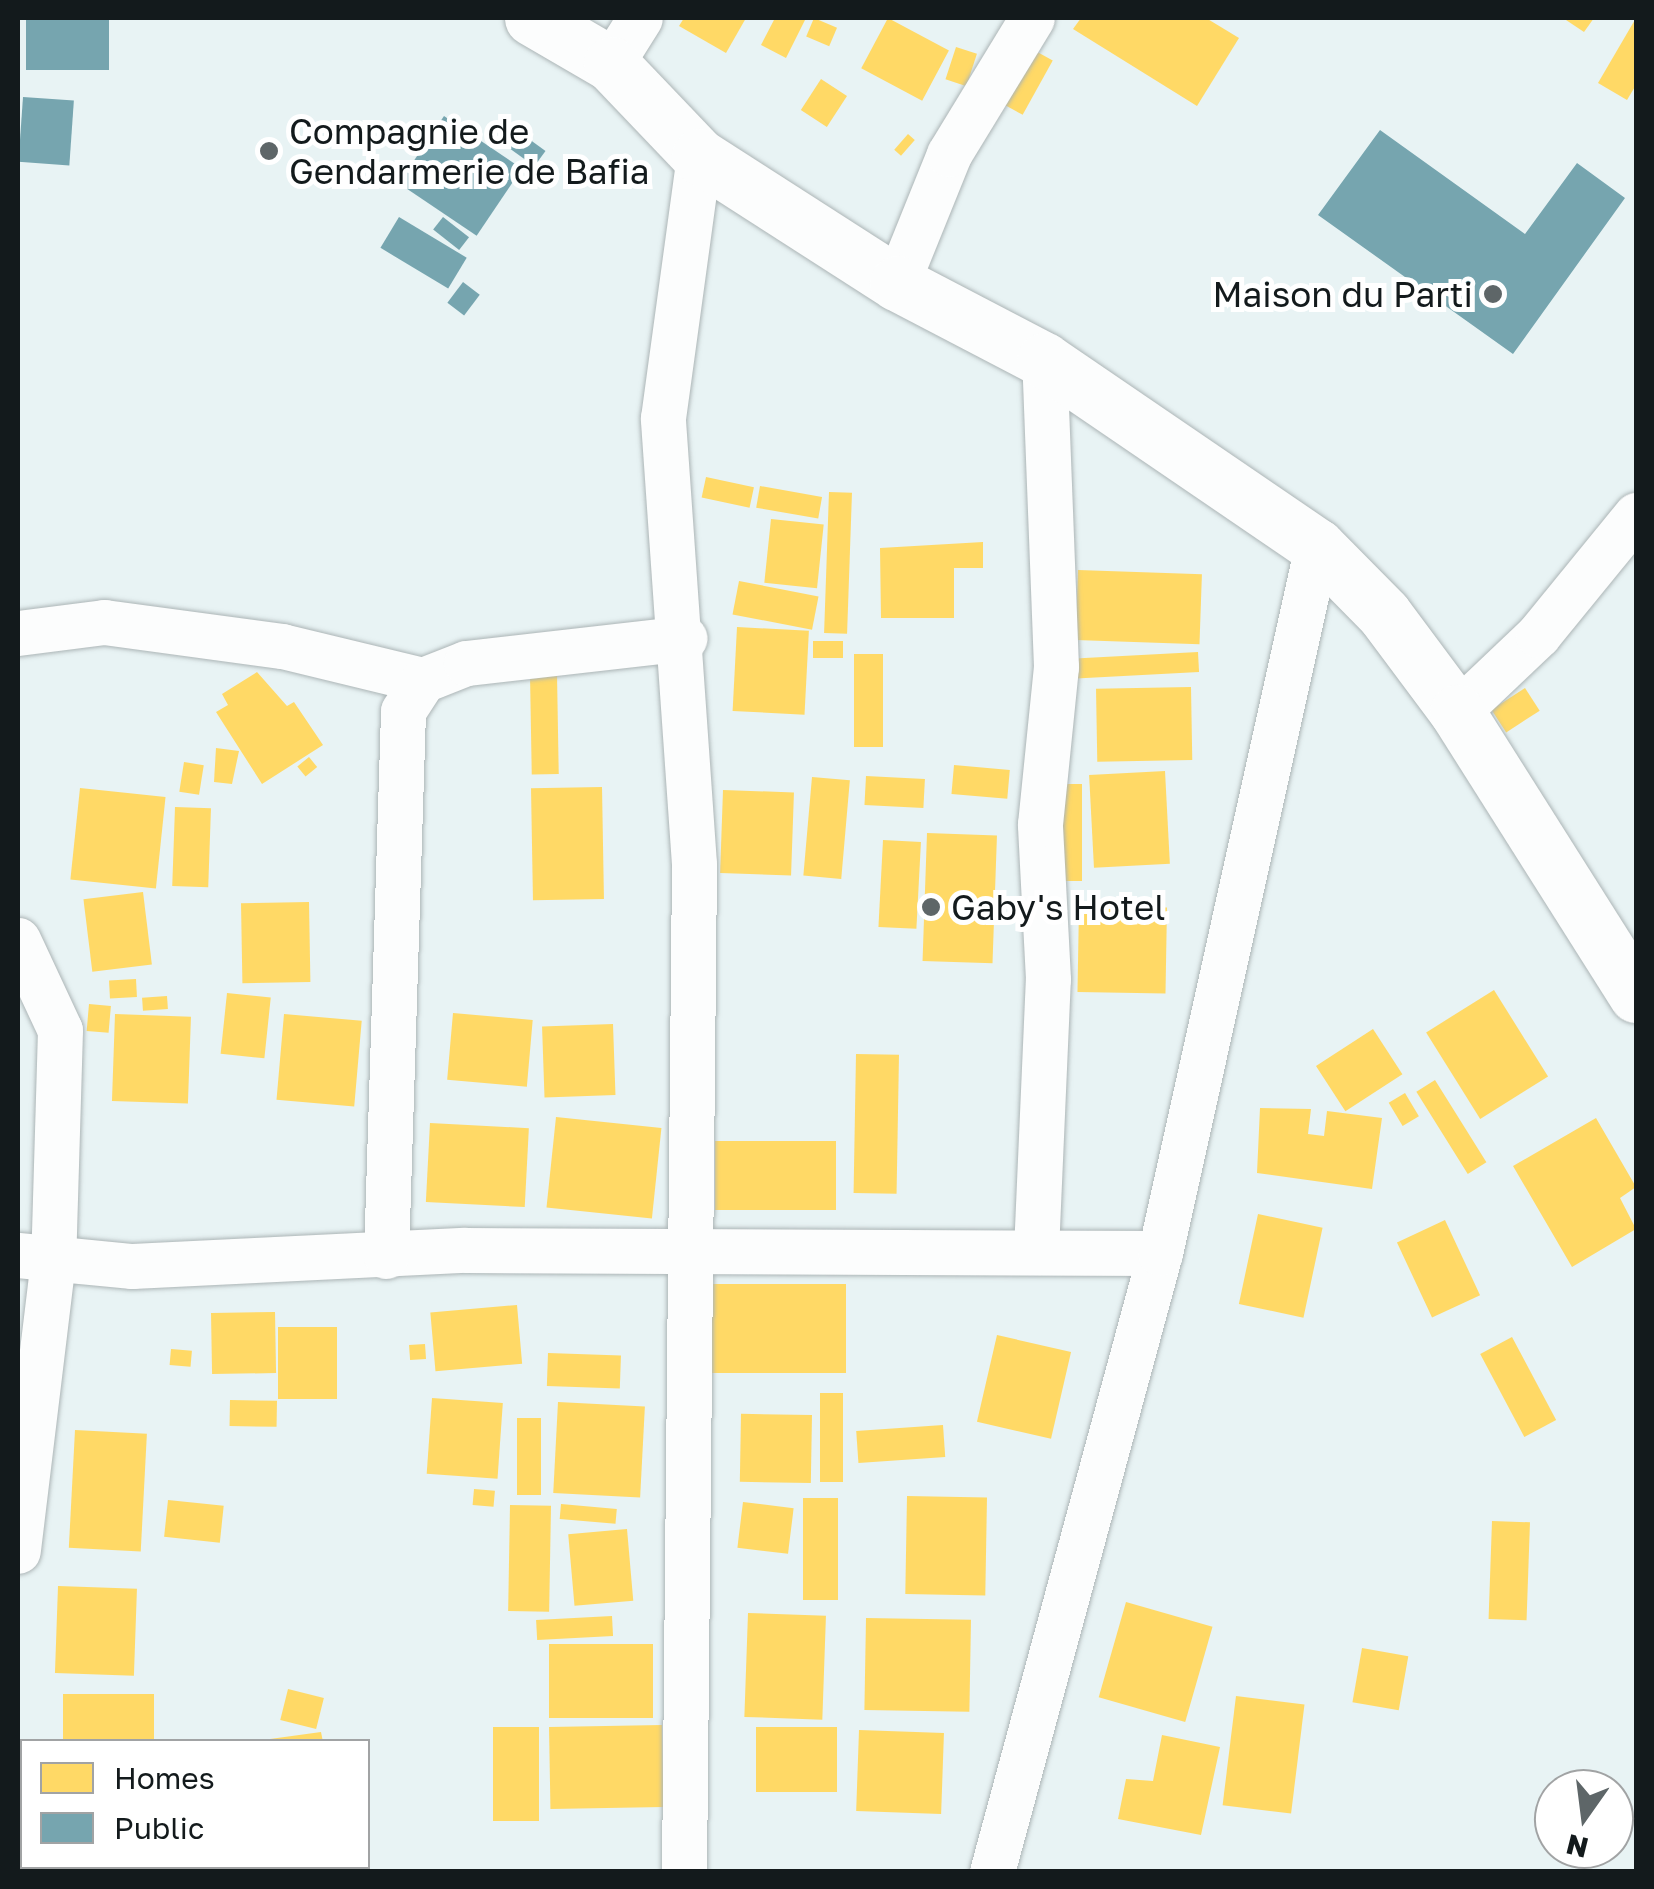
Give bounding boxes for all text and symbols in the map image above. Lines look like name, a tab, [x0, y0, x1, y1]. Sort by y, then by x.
place label: Compagnie de Gendarmerie de Bafia	[289, 110, 650, 192]
marker: Compagnie de Gendarmerie de Bafia	[258, 140, 280, 162]
place label: Maison du Parti	[1212, 273, 1473, 315]
marker: Maison du Parti	[1482, 283, 1504, 305]
place label: Gaby's Hotel	[951, 886, 1165, 928]
marker: Gaby's Hotel	[920, 896, 942, 918]
legend	[20, 1739, 370, 1869]
text: Homes	[114, 1760, 215, 1796]
north arrow	[1534, 1769, 1634, 1869]
text: Public	[114, 1810, 204, 1846]
text: N	[1563, 1828, 1591, 1865]

